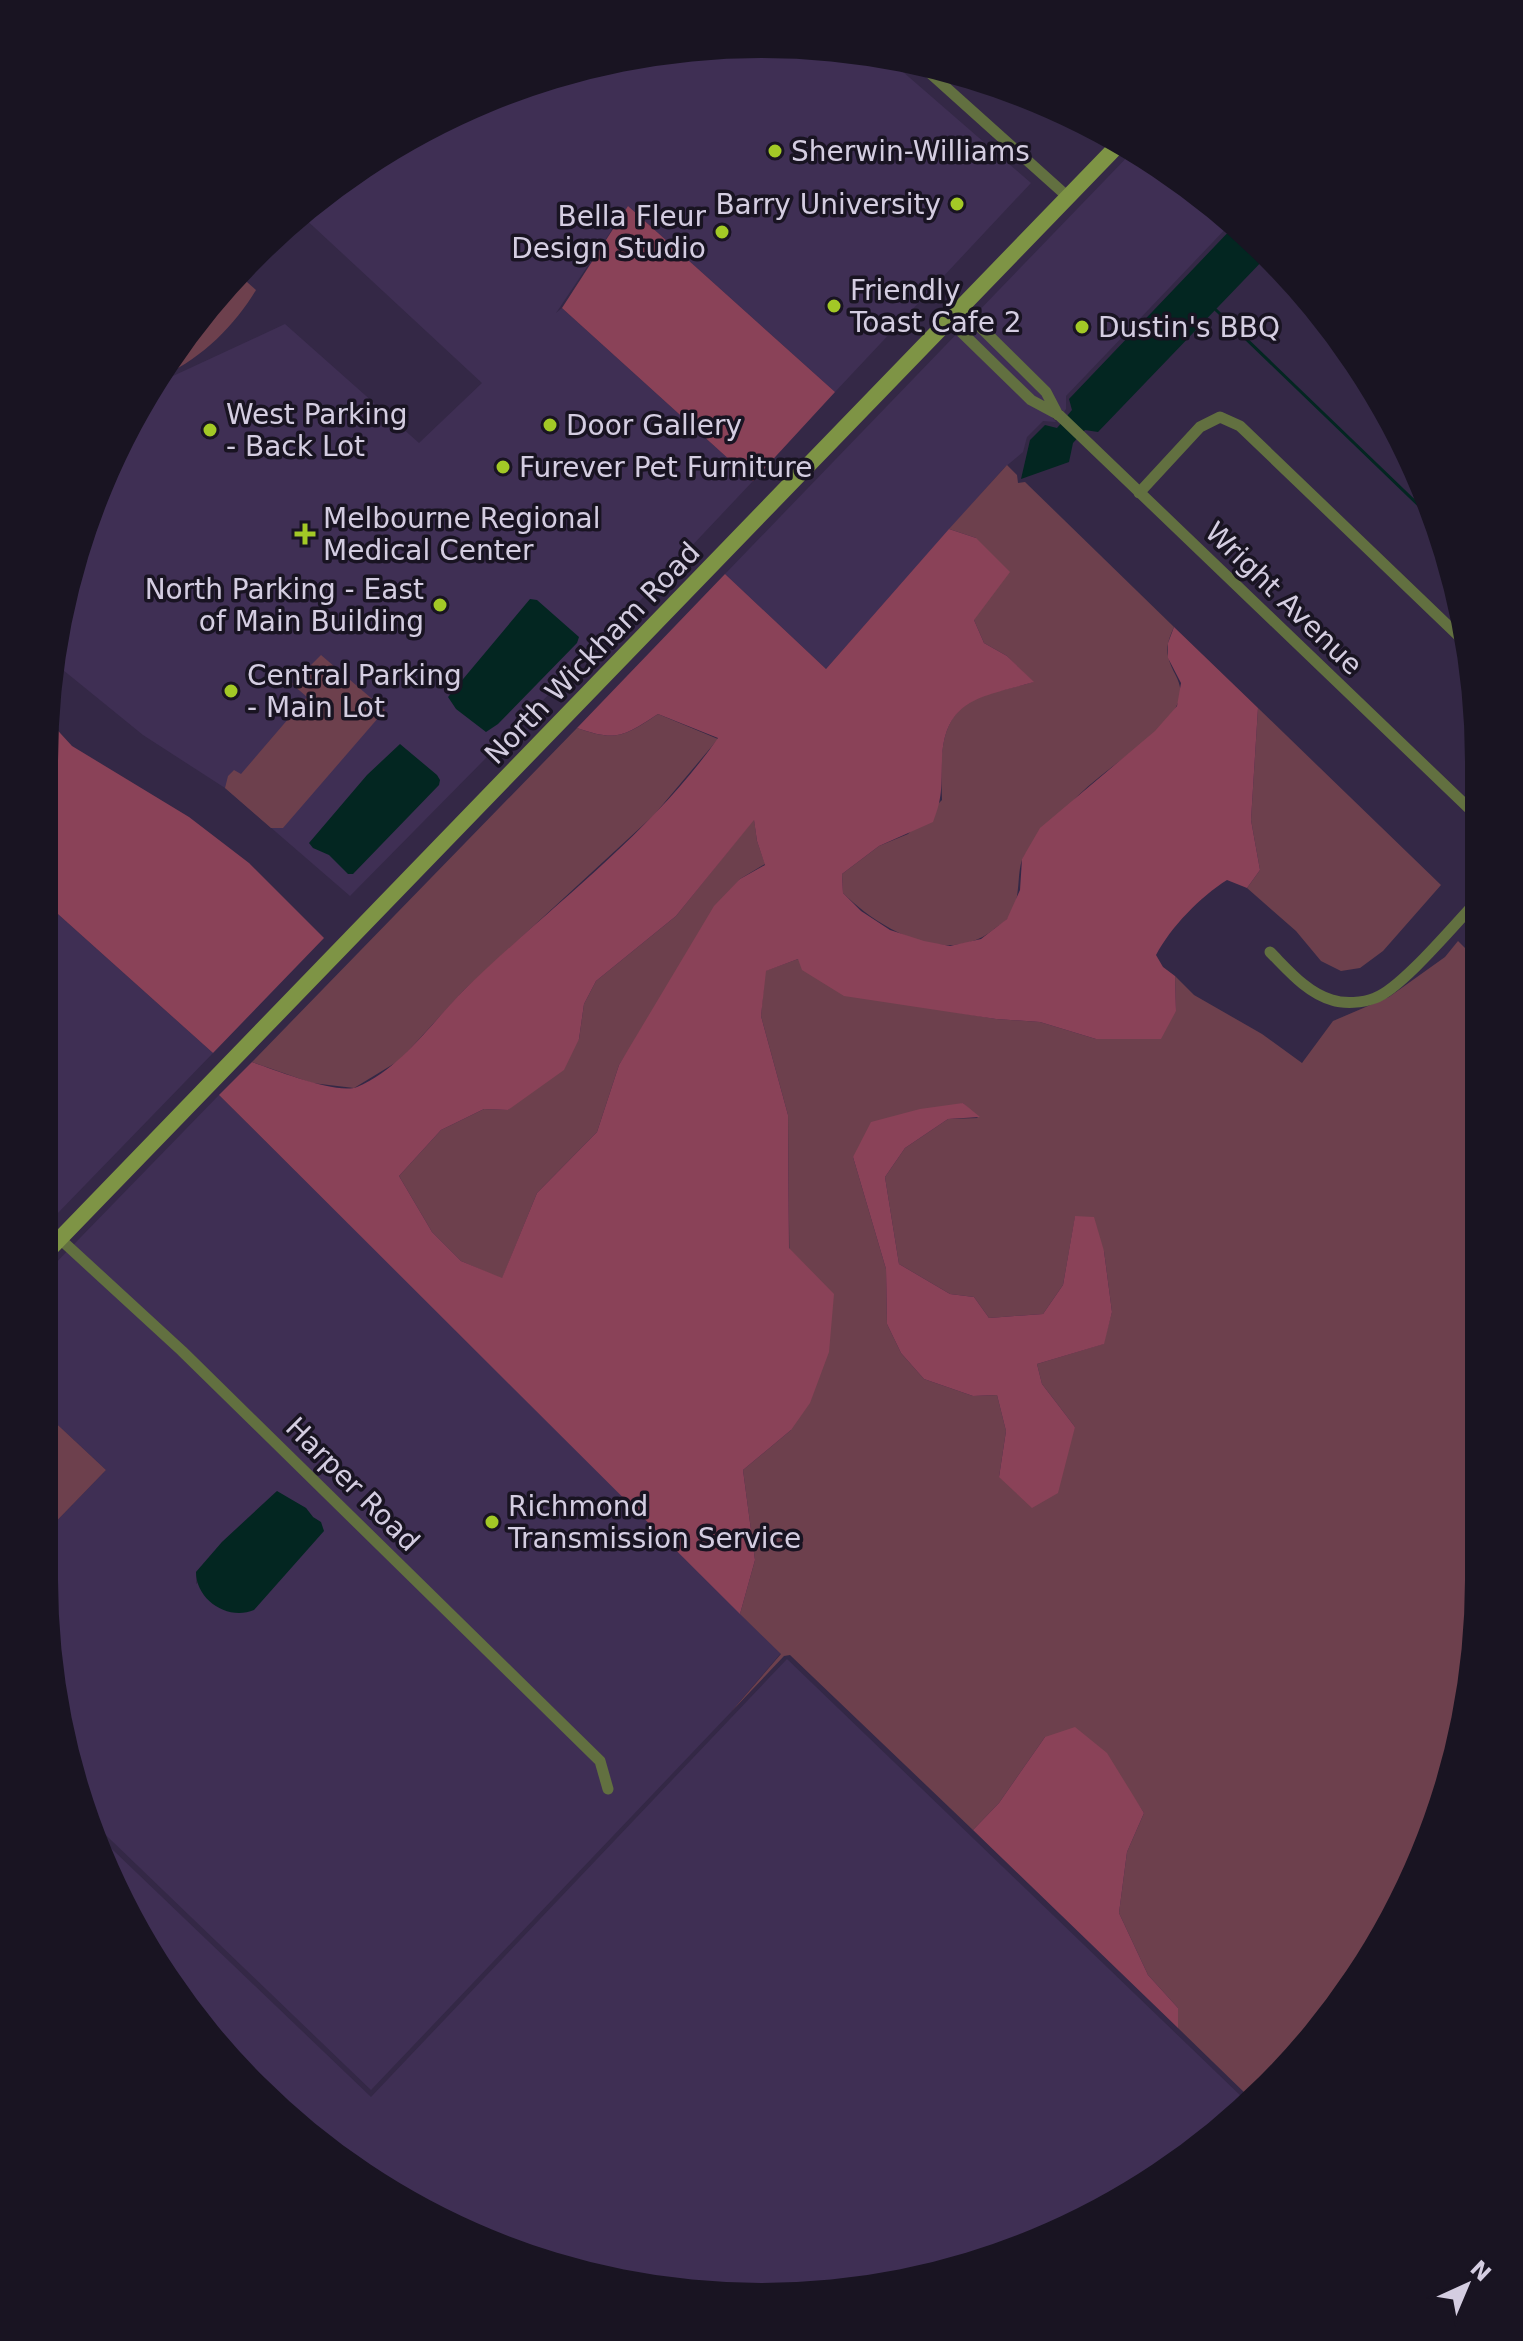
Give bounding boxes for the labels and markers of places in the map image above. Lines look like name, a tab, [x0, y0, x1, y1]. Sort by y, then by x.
place label: Sherwin-Williams	[791, 135, 1030, 168]
marker: Sherwin-Williams	[766, 142, 784, 160]
place label: Barry University	[715, 188, 941, 221]
marker: Barry University	[948, 195, 966, 213]
place label: Bella Fleur Design Studio	[511, 200, 706, 265]
marker: Bella Fleur Design Studio	[713, 223, 731, 241]
place label: Friendly Toast Cafe 2	[849, 274, 1022, 339]
marker: Friendly Toast Cafe 2	[825, 297, 843, 315]
place label: Dustin's BBQ	[1098, 311, 1280, 344]
marker: Dustin's BBQ	[1073, 318, 1091, 336]
place label: West Parking - Back Lot	[226, 398, 408, 463]
place label: Door Gallery	[566, 409, 742, 442]
marker: Door Gallery	[541, 416, 559, 434]
marker: West Parking - Back Lot	[201, 421, 219, 439]
place label: Furever Pet Furniture	[519, 451, 812, 484]
marker: Furever Pet Furniture	[494, 458, 512, 476]
place label: Melbourne Regional Medical Center	[323, 502, 601, 567]
marker: Melbourne Regional Medical Center	[294, 523, 316, 545]
place label: North Parking - East of Main Building	[145, 573, 424, 638]
marker: North Parking - East of Main Building	[431, 596, 449, 614]
place label: Central Parking - Main Lot	[247, 659, 462, 724]
marker: Central Parking - Main Lot	[222, 682, 240, 700]
place label: Richmond Transmission Service	[507, 1490, 801, 1555]
marker: Richmond Transmission Service	[483, 1513, 501, 1531]

